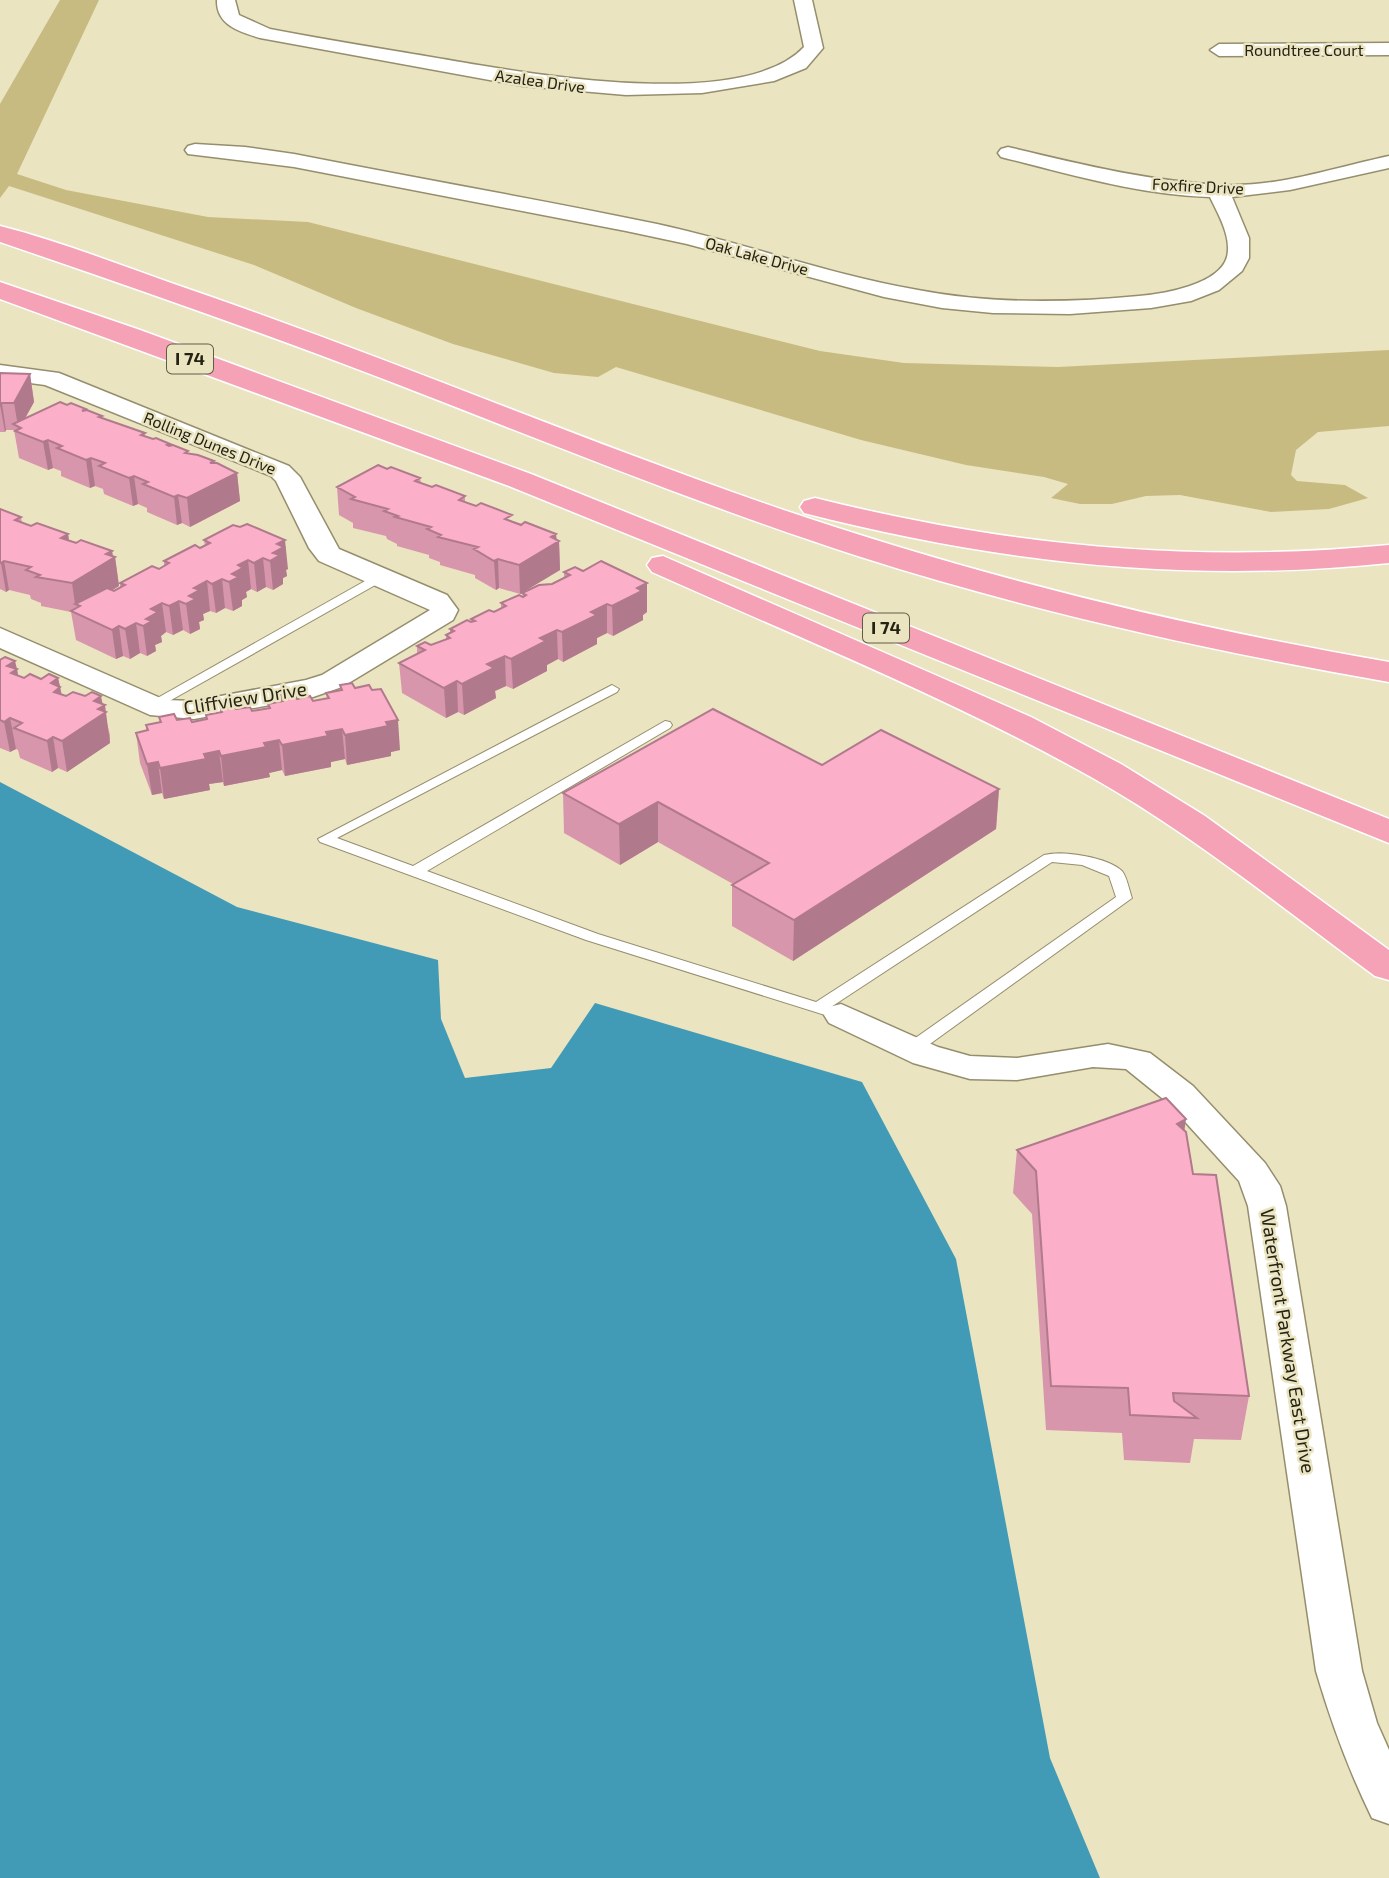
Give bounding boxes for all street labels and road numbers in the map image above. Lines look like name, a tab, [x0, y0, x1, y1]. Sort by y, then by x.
street label: Roundtree Court	[1244, 40, 1364, 59]
street label: Azalea Drive	[494, 65, 586, 96]
street label: Foxfire Drive	[1152, 174, 1244, 197]
street label: Oak Lake Drive	[703, 233, 811, 278]
road number: I 74	[167, 344, 213, 374]
street label: Rolling Dunes Drive	[141, 407, 279, 478]
road number: I 74	[863, 614, 909, 642]
street label: Cliffview Drive	[182, 676, 308, 719]
street label: Waterfront Parkway East Drive	[1256, 1207, 1321, 1475]

